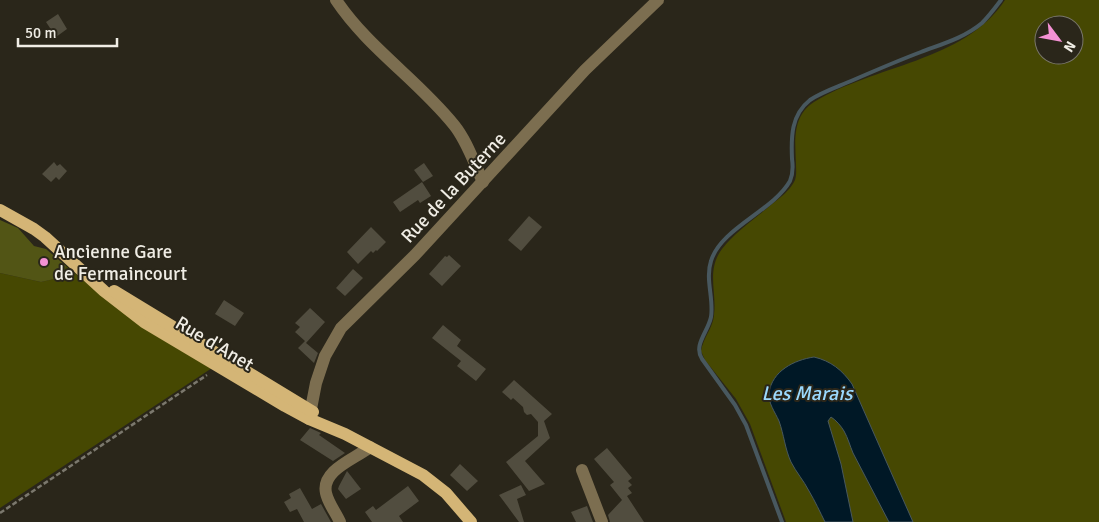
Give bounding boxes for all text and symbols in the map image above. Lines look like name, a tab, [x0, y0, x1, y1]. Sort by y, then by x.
scale bar	[18, 15, 116, 47]
north arrow	[1034, 15, 1084, 65]
text: 50 m	[25, 24, 56, 42]
text: N	[1060, 38, 1079, 55]
street label: Rue de la Buterne	[396, 127, 511, 248]
place label: Ancienne Gare de Fermaincourt	[54, 240, 187, 286]
marker: Ancienne Gare de Fermaincourt	[38, 256, 50, 268]
street label: Rue d'Anet	[171, 311, 258, 377]
water label: Les Marais	[762, 381, 855, 406]

